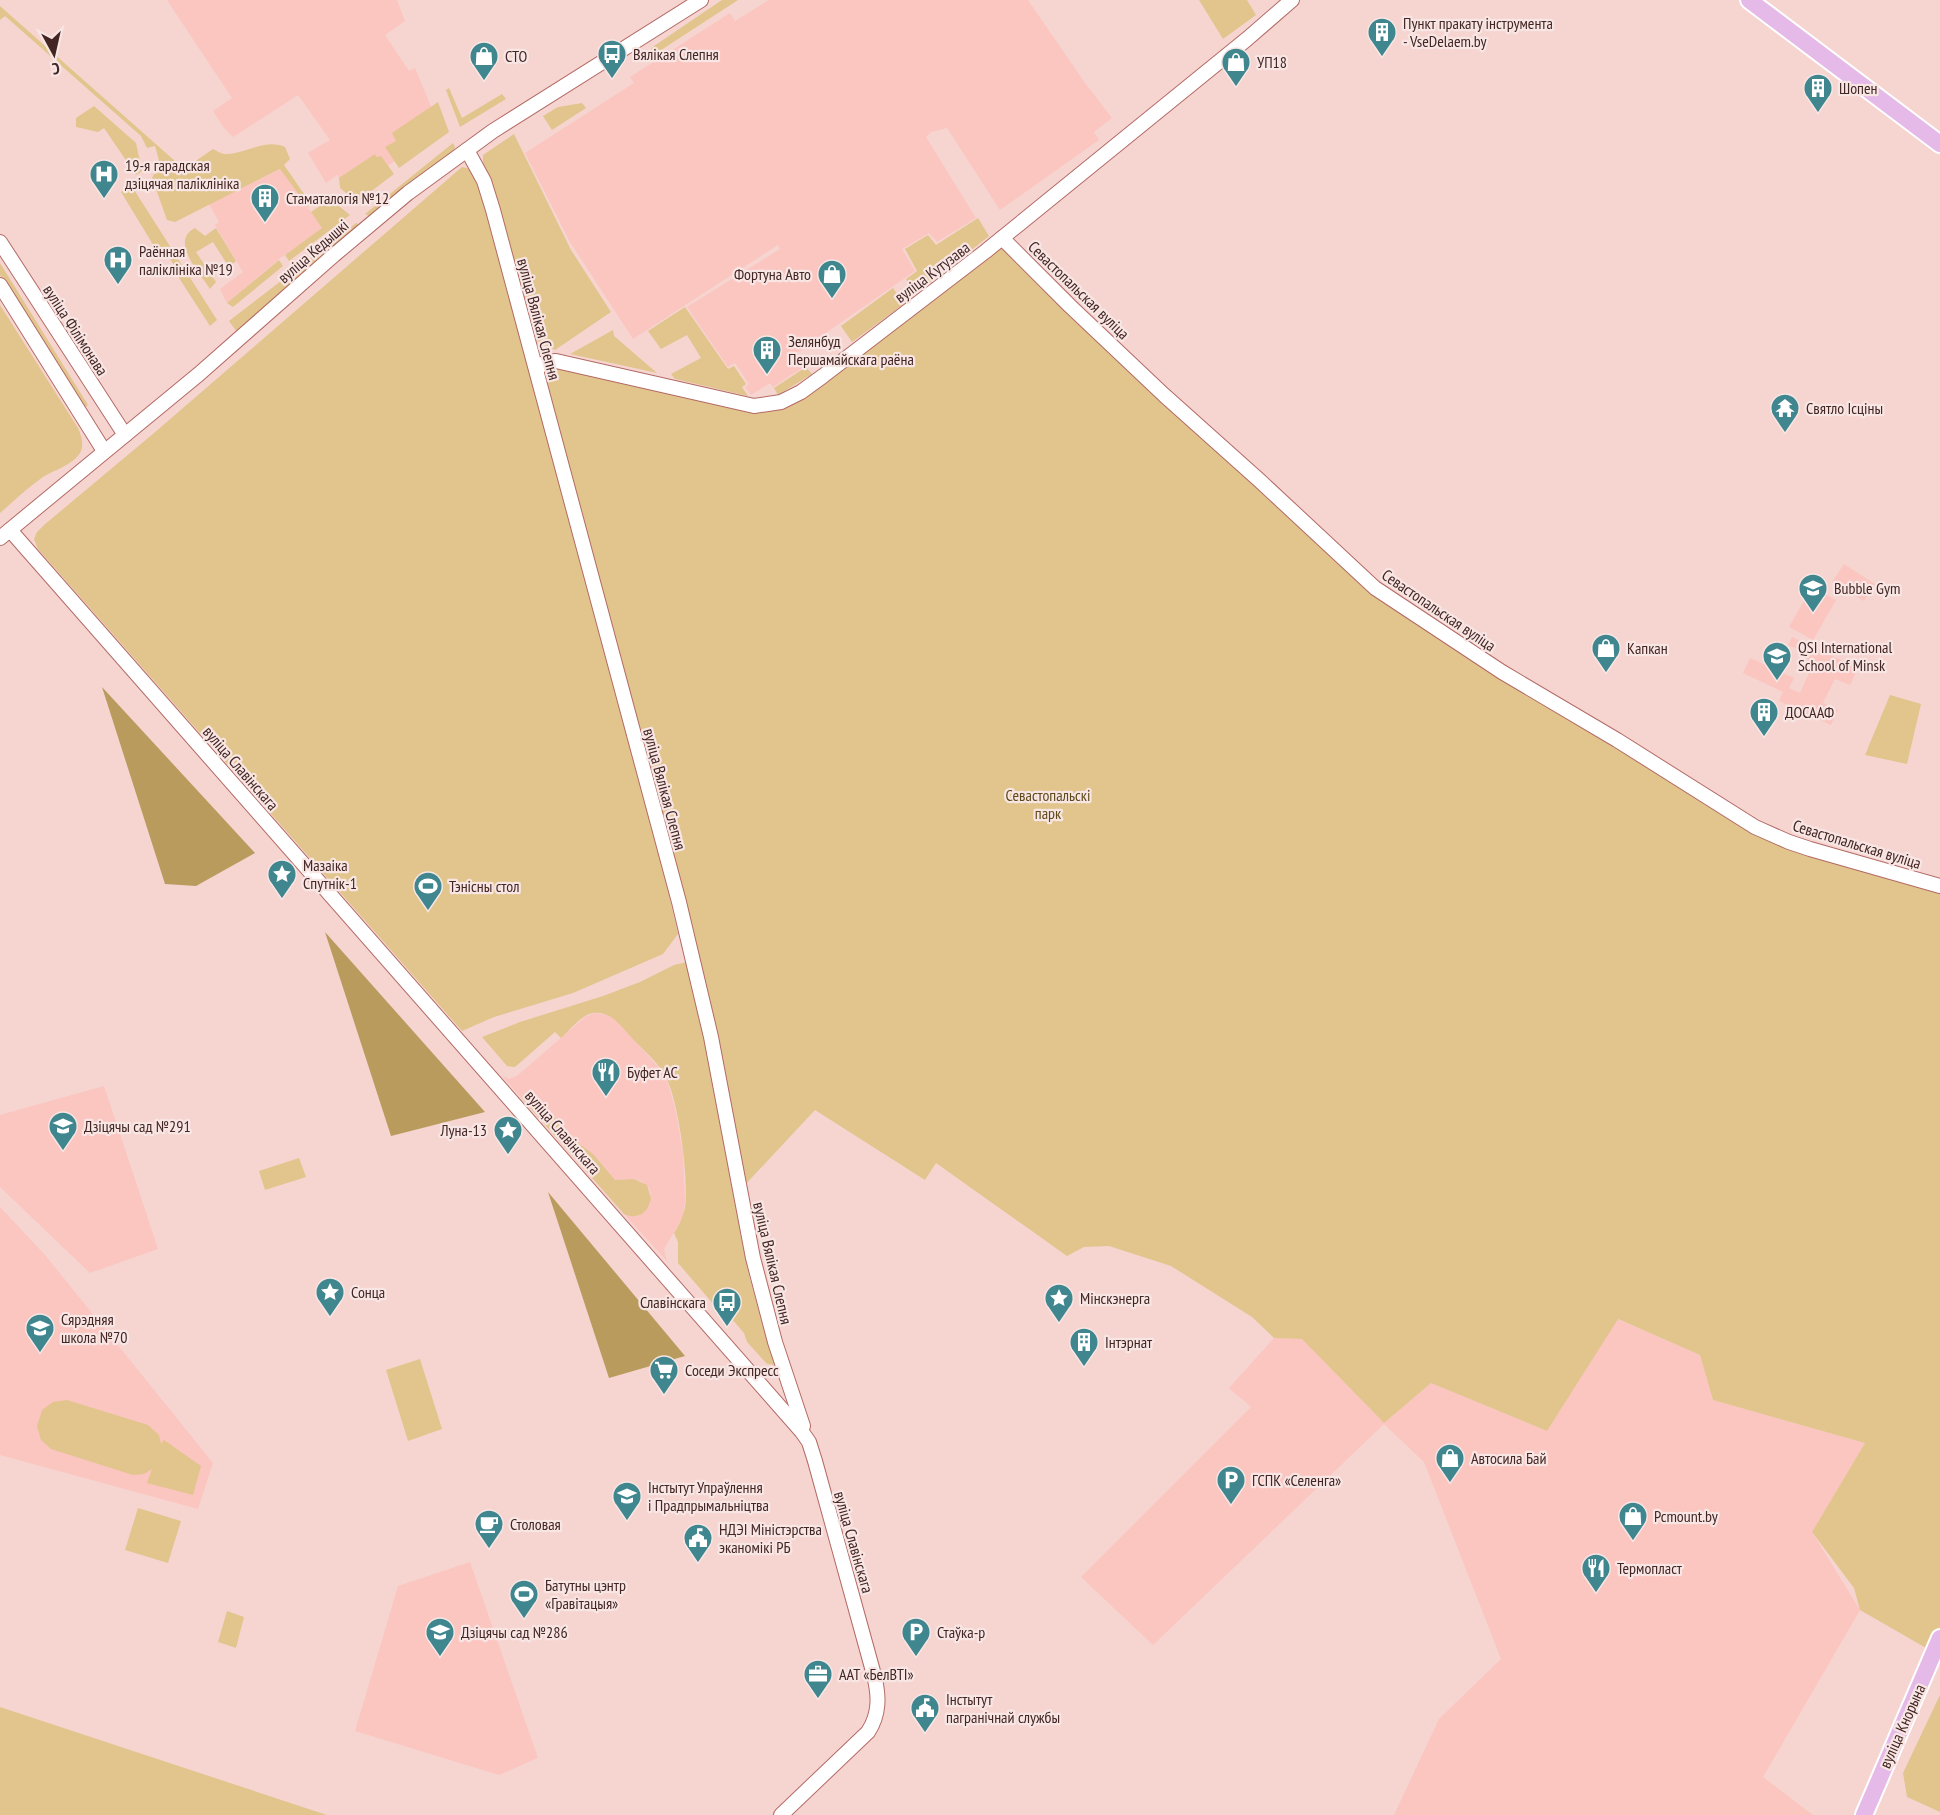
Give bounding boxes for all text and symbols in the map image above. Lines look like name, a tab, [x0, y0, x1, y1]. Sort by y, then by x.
place label: Пункт пракату інструмента - VseDelaem.by	[1403, 13, 1553, 51]
building icon: Пункт пракату інструмента - VseDelaem.by	[1366, 16, 1398, 58]
north arrow	[24, 24, 84, 84]
bus stop icon: Вялікая Слепня	[596, 38, 628, 80]
shop icon: СТО	[468, 40, 500, 82]
place label: Вялікая Слепня	[633, 44, 719, 64]
place label: СТО	[505, 46, 527, 66]
shop icon: УП18	[1220, 46, 1252, 88]
place label: УП18	[1257, 52, 1287, 72]
text: С	[50, 58, 61, 79]
building icon: Шопен	[1802, 72, 1834, 114]
place label: Шопен	[1839, 78, 1878, 98]
place label: 19-я гарадская дзіцячая паліклініка	[125, 155, 239, 193]
hospital icon: 19-я гарадская дзіцячая паліклініка	[88, 158, 120, 200]
building icon: Стаматалогія №12	[249, 182, 281, 224]
place label: Стаматалогія №12	[286, 188, 389, 208]
street label: вуліца Кедышкі	[273, 215, 353, 287]
street label: вуліца Кутузава	[890, 237, 974, 307]
street label: Севастопальская вуліца	[1024, 237, 1134, 343]
place label: Раённая паліклініка №19	[139, 241, 233, 279]
hospital icon: Раённая паліклініка №19	[102, 244, 134, 286]
street label: вуліца Вялікая Слепня	[513, 256, 565, 382]
shop icon: Фортуна Авто	[816, 258, 848, 300]
place label: Фортуна Авто	[734, 264, 811, 284]
street label: вуліца Філімонава	[39, 281, 113, 379]
place label: Зелянбуд Першамайскага раёна	[788, 331, 914, 369]
building icon: Зелянбуд Першамайскага раёна	[751, 334, 783, 376]
temple icon: Святло Ісціны	[1769, 392, 1801, 434]
place label: Святло Ісціны	[1806, 398, 1883, 418]
street label: Севастопальская вуліца	[1378, 565, 1500, 655]
school or university icon: Bubble Gym	[1797, 572, 1829, 614]
place label: Bubble Gym	[1834, 578, 1900, 598]
shop icon: Капкан	[1590, 632, 1622, 674]
place label: QSI International School of Minsk	[1798, 637, 1892, 675]
place label: Капкан	[1627, 638, 1668, 658]
school or university icon: QSI International School of Minsk	[1761, 640, 1793, 682]
building icon: ДОСААФ	[1748, 696, 1780, 738]
place label: ДОСААФ	[1785, 702, 1834, 722]
street label: вуліца Славінскага	[199, 722, 283, 814]
street label: вуліца Вялікая Слепня	[639, 726, 691, 852]
park label: Севастопальскі парк	[1006, 785, 1090, 823]
street label: Севастопальская вуліца	[1790, 815, 1924, 873]
place label: Мазаіка Спутнік-1	[303, 855, 357, 893]
place icon: Мазаіка Спутнік-1	[266, 858, 298, 900]
sports icon: Тэнісны стол	[412, 870, 444, 912]
place label: Тэнісны стол	[449, 876, 520, 896]
restaurant icon: Буфет АС	[590, 1056, 622, 1098]
place label: Буфет АС	[627, 1062, 678, 1082]
street label: вуліца Славінскага	[521, 1086, 605, 1178]
school or university icon: Дзіцячы сад №291	[47, 1110, 79, 1152]
place icon: Луна-13	[492, 1114, 524, 1156]
place label: Дзіцячы сад №291	[84, 1116, 191, 1136]
place label: Луна-13	[440, 1120, 487, 1140]
street label: вуліца Вялікая Слепня	[749, 1200, 797, 1326]
place icon: Сонца	[314, 1276, 346, 1318]
place label: Сонца	[351, 1282, 385, 1302]
place icon: Мінскэнерга	[1043, 1282, 1075, 1324]
bus stop icon: Славінскага	[711, 1286, 743, 1328]
place label: Мінскэнерга	[1080, 1288, 1150, 1308]
place label: Славінскага	[640, 1292, 706, 1312]
place label: Сярэдняя школа №70	[61, 1309, 127, 1347]
school or university icon: Сярэдняя школа №70	[24, 1312, 56, 1354]
building icon: Інтэрнат	[1068, 1326, 1100, 1368]
place label: Інтэрнат	[1105, 1332, 1153, 1352]
supermarket icon: Соседи Экспресс	[648, 1354, 680, 1396]
place label: Соседи Экспресс	[685, 1360, 779, 1380]
shop icon: Автосила Бай	[1434, 1442, 1466, 1484]
place label: Автосила Бай	[1471, 1448, 1546, 1468]
parking icon: ГСПК «Селенга»	[1215, 1464, 1247, 1506]
place label: ГСПК «Селенга»	[1252, 1470, 1341, 1490]
place label: Інстытут Упраўлення і Прадпрымальніцтва	[648, 1477, 769, 1515]
school or university icon: Інстытут Упраўлення і Прадпрымальніцтва	[611, 1480, 643, 1522]
street label: вуліца Славінскага	[830, 1489, 878, 1595]
shop icon: Pcmount.by	[1617, 1500, 1649, 1542]
place label: Pcmount.by	[1654, 1506, 1718, 1526]
cafe icon: Столовая	[473, 1508, 505, 1550]
place label: Столовая	[510, 1514, 561, 1534]
place label: НДЭІ Міністэрства эканомікі РБ	[719, 1519, 822, 1557]
public building icon: НДЭІ Міністэрства эканомікі РБ	[682, 1522, 714, 1564]
restaurant icon: Термопласт	[1580, 1552, 1612, 1594]
place label: Термопласт	[1617, 1558, 1683, 1578]
place label: Батутны цэнтр «Гравітацыя»	[545, 1575, 626, 1613]
sports icon: Батутны цэнтр «Гравітацыя»	[508, 1578, 540, 1620]
school or university icon: Дзіцячы сад №286	[424, 1616, 456, 1658]
parking icon: Стаўка-р	[900, 1616, 932, 1658]
place label: Дзіцячы сад №286	[461, 1622, 568, 1642]
place label: Стаўка-р	[937, 1622, 985, 1642]
office icon: ААТ «БелВТІ»	[802, 1658, 834, 1700]
place label: ААТ «БелВТІ»	[839, 1664, 914, 1684]
street label: вуліца Кнорына	[1875, 1681, 1929, 1771]
place label: Інстытут пагранічнай службы	[946, 1689, 1060, 1727]
public building icon: Інстытут пагранічнай службы	[909, 1692, 941, 1734]

